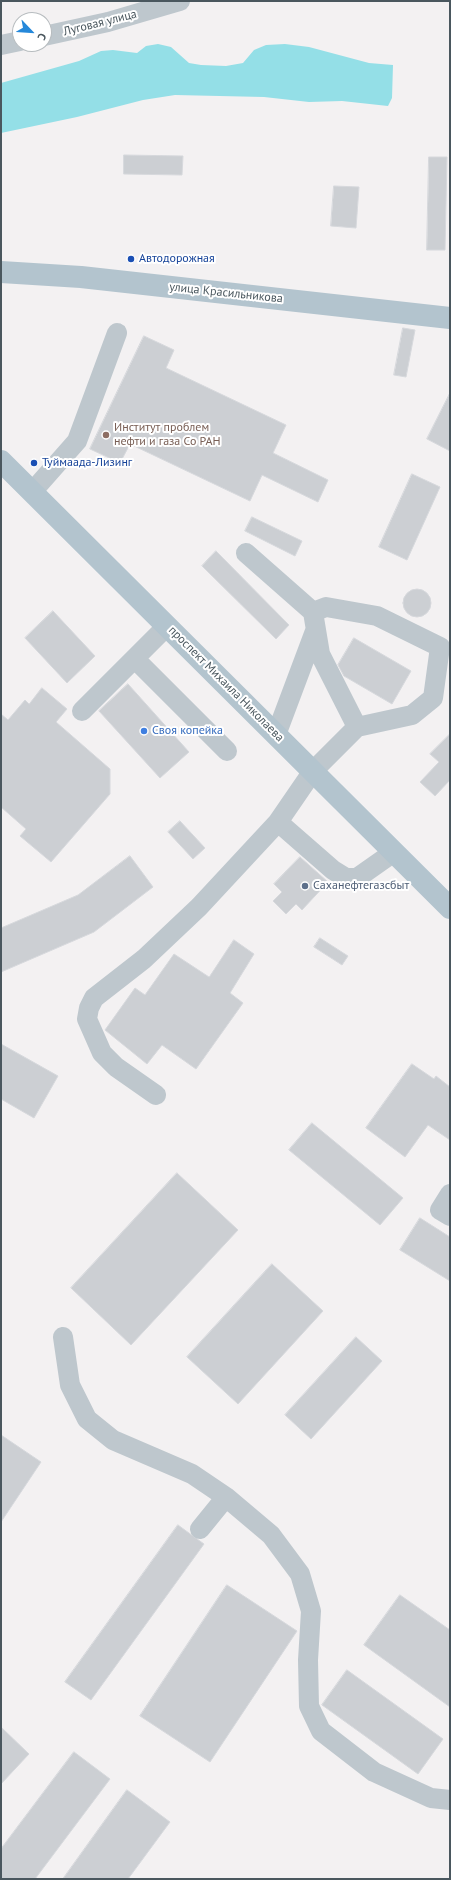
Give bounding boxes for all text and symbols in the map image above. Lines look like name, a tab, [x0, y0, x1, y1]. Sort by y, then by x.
street label: Луговая улица	[62, 7, 138, 39]
north arrow	[12, 12, 52, 52]
text: С	[34, 31, 50, 42]
place label: Автодорожная	[139, 252, 215, 266]
marker: Автодорожная	[126, 254, 136, 264]
street label: улица Красильникова	[169, 280, 283, 306]
place label: Институт проблем нефти и газа Со РАН	[114, 421, 221, 449]
marker: Институт проблем нефти и газа Со РАН	[101, 430, 111, 440]
place label: Туймаада-Лизинг	[42, 456, 132, 470]
marker: Туймаада-Лизинг	[29, 458, 39, 468]
street label: проспект Михаила Николаева	[165, 623, 287, 745]
place label: Своя копейка	[152, 724, 223, 738]
marker: Своя копейка	[139, 726, 149, 736]
place label: Саханефтегазсбыт	[313, 879, 409, 893]
marker: Саханефтегазсбыт	[300, 881, 310, 891]

